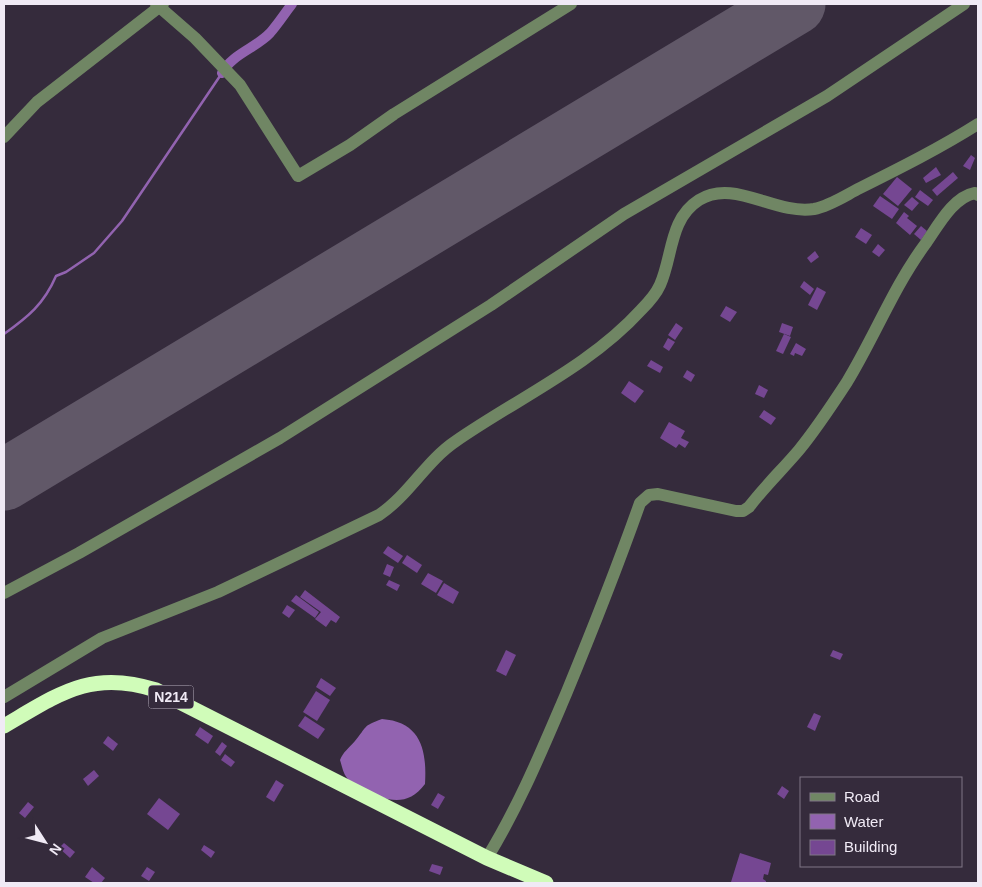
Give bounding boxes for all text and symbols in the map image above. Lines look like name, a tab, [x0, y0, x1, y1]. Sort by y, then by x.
road number: N214	[148, 686, 194, 709]
legend	[800, 777, 962, 867]
text: Road	[844, 788, 880, 805]
text: Water	[844, 813, 883, 830]
north arrow	[20, 817, 70, 867]
text: Building	[844, 838, 897, 855]
text: N	[46, 841, 65, 858]

